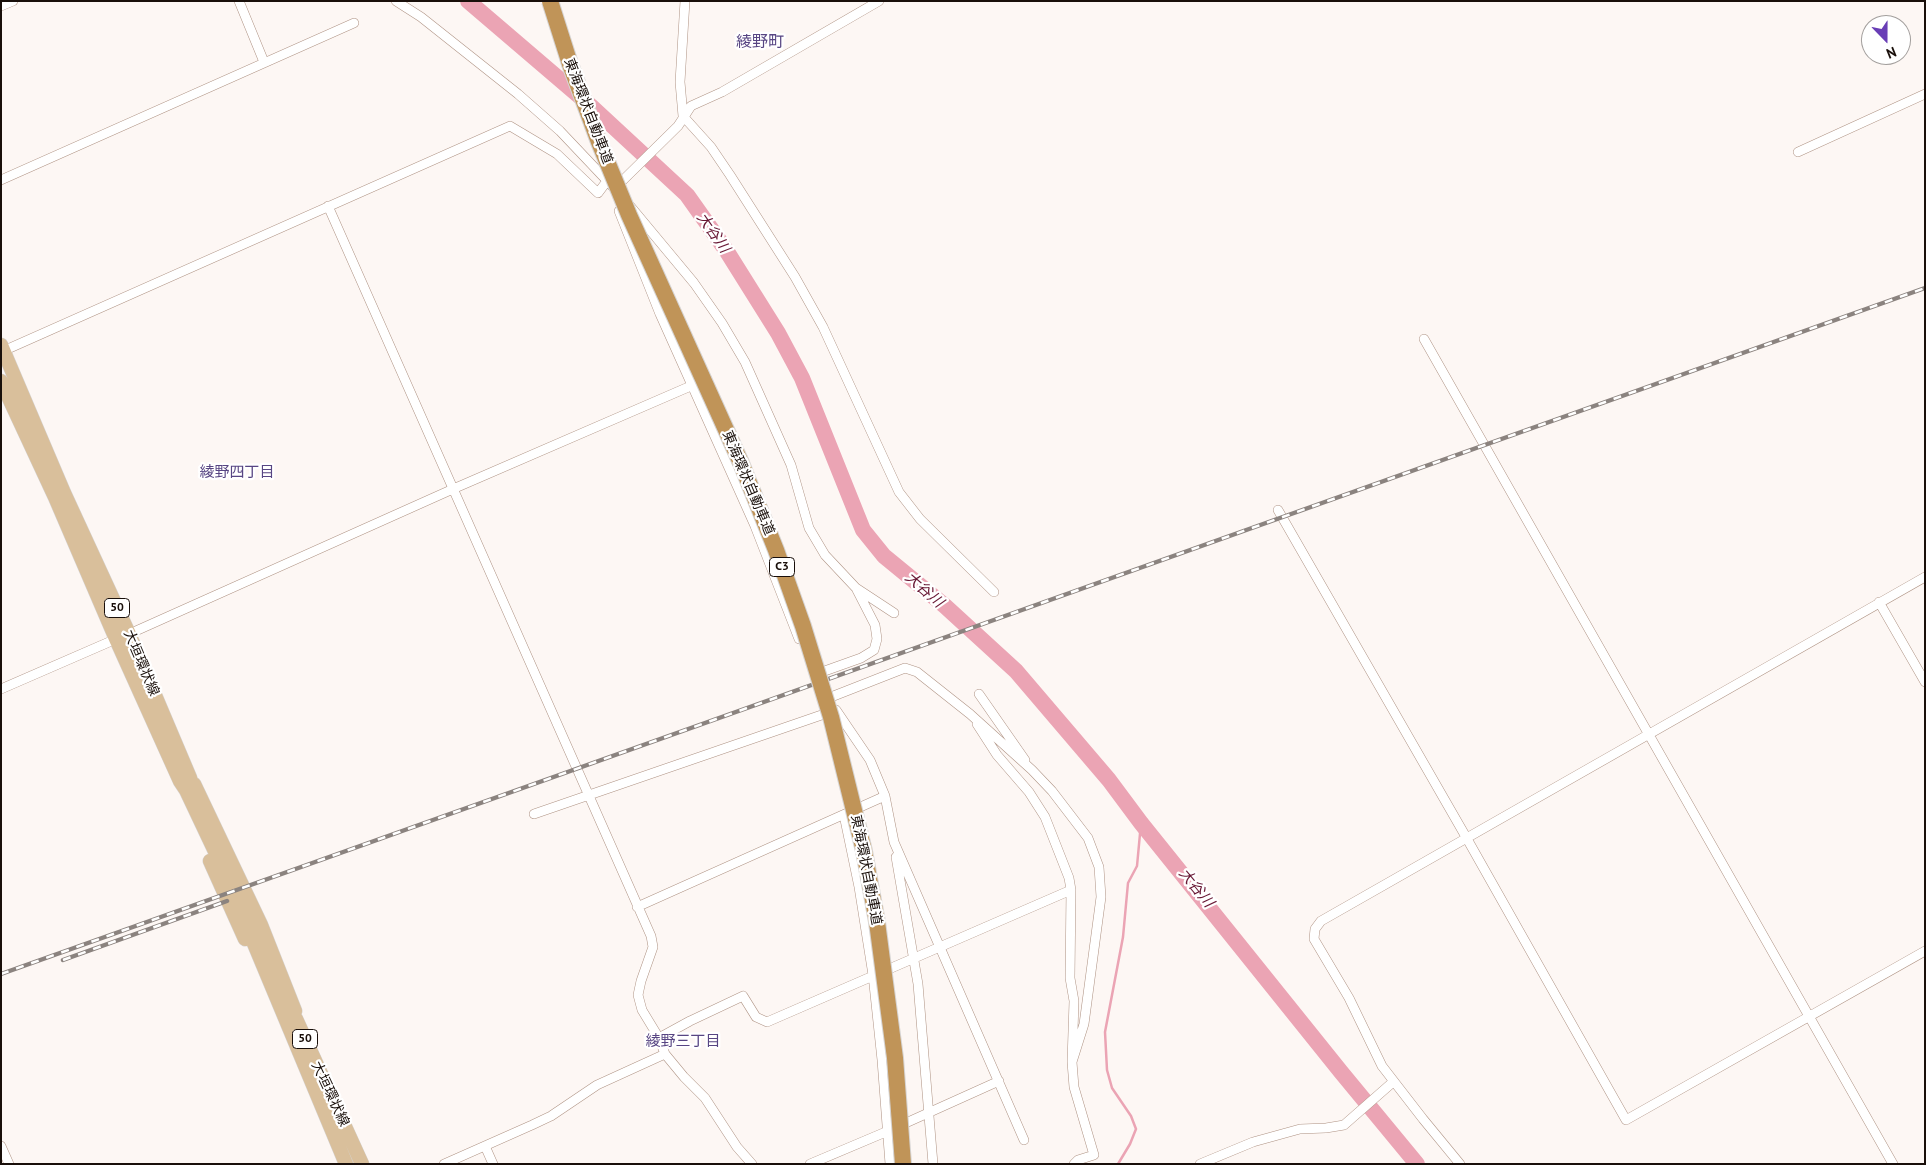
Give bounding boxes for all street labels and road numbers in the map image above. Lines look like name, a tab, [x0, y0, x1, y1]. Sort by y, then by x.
street label: 東海環状自動車道	[560, 56, 616, 166]
street label: 東海環状自動車道	[718, 428, 778, 538]
road number: C3	[770, 558, 794, 576]
road number: 50	[104, 598, 130, 618]
street label: 大垣環状線	[120, 628, 162, 698]
street label: 東海環状自動車道	[847, 813, 885, 927]
road number: 50	[292, 1030, 318, 1048]
street label: 大垣環状線	[308, 1059, 352, 1129]

